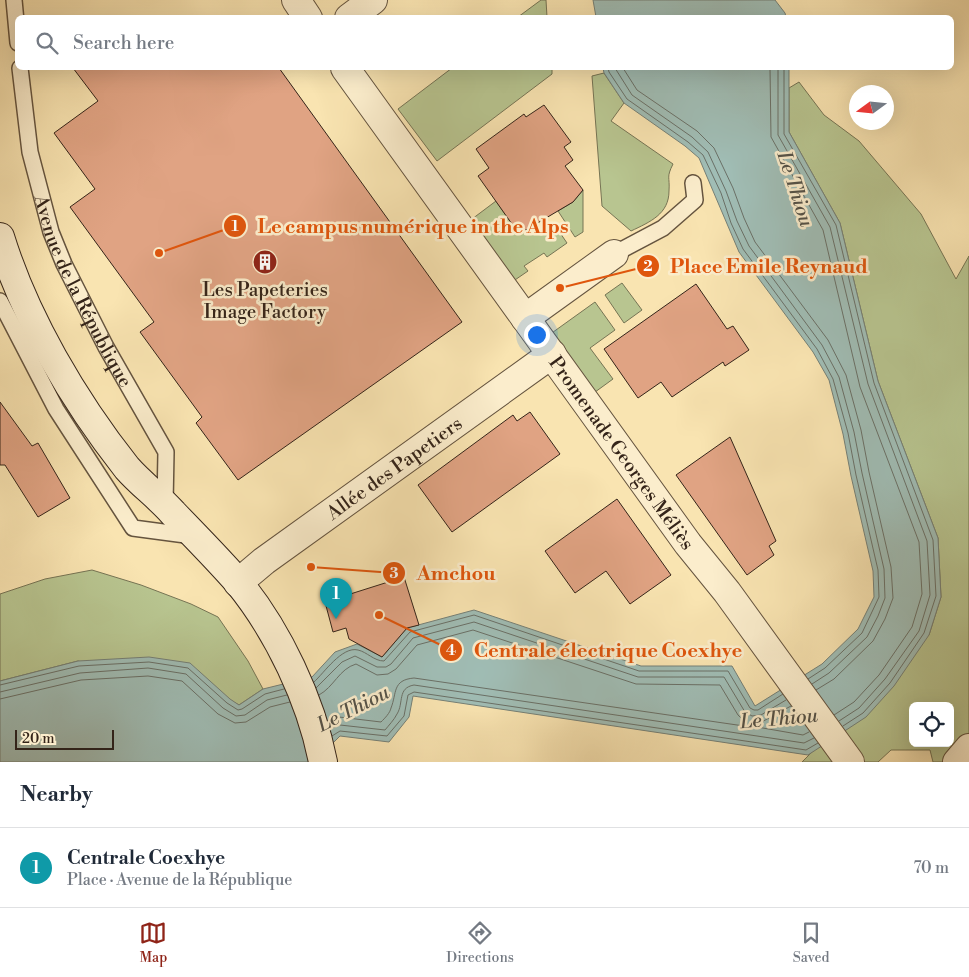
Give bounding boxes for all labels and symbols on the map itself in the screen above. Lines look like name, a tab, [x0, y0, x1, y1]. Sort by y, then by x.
north arrow	[849, 85, 894, 130]
water label: Le Thiou	[770, 148, 819, 231]
street label: Avenue de la République	[29, 191, 137, 392]
callout: Le campus numérique in the Alps	[222, 208, 578, 243]
text: Le campus numérique in the Alps	[257, 215, 569, 240]
text: 1	[231, 217, 239, 236]
building icon: Les Papeteries Image Factory	[252, 249, 278, 275]
callout: Place Emile Reynaud	[635, 249, 878, 284]
text: Place Emile Reynaud	[670, 255, 868, 280]
text: 2	[643, 257, 653, 276]
place label: Les Papeteries Image Factory	[202, 278, 328, 324]
your location	[524, 322, 550, 348]
street label: Promenade Georges Méliès	[543, 351, 699, 555]
street label: Allée des Papetiers	[321, 412, 467, 526]
callout: Amchou	[382, 555, 506, 590]
text: Amchou	[415, 562, 496, 587]
text: 3	[389, 564, 399, 583]
pin: 1	[320, 578, 352, 619]
callout: Centrale électrique Coexhye	[438, 632, 752, 667]
text: Centrale électrique Coexhye	[474, 639, 742, 664]
text: 4	[446, 641, 456, 660]
water label: Le Thiou	[312, 680, 395, 739]
water label: Le Thiou	[738, 704, 820, 735]
scale bar	[15, 727, 114, 750]

